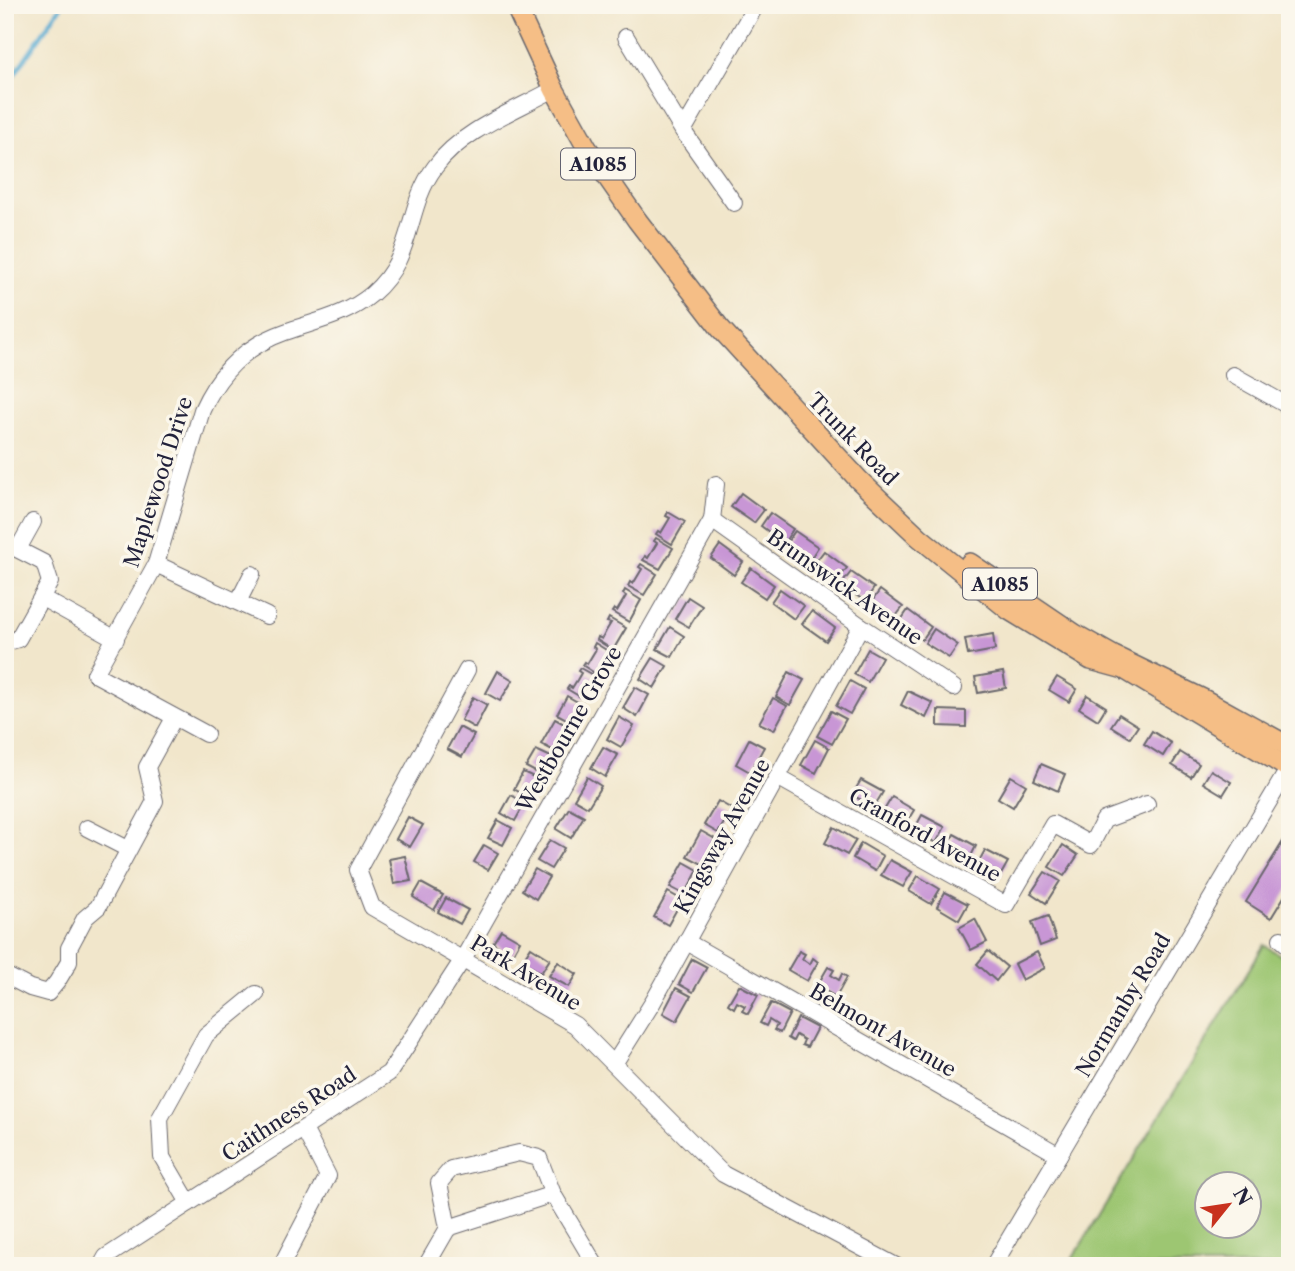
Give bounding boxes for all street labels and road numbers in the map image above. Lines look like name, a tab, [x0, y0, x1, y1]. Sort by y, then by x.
road number: A1085	[561, 148, 635, 180]
street label: Trunk Road	[803, 388, 903, 490]
street label: Maplewood Drive	[119, 393, 197, 571]
street label: Brunswick Avenue	[762, 524, 928, 650]
road number: A1085	[963, 568, 1037, 600]
street label: Westbourne Grove	[511, 642, 627, 817]
street label: Kingsway Avenue	[669, 754, 775, 918]
street label: Cranford Avenue	[845, 783, 1005, 887]
street label: Normanby Road	[1070, 929, 1176, 1081]
street label: Park Avenue	[466, 930, 586, 1016]
street label: Belmont Avenue	[805, 978, 961, 1082]
street label: Caithness Road	[217, 1061, 361, 1167]

